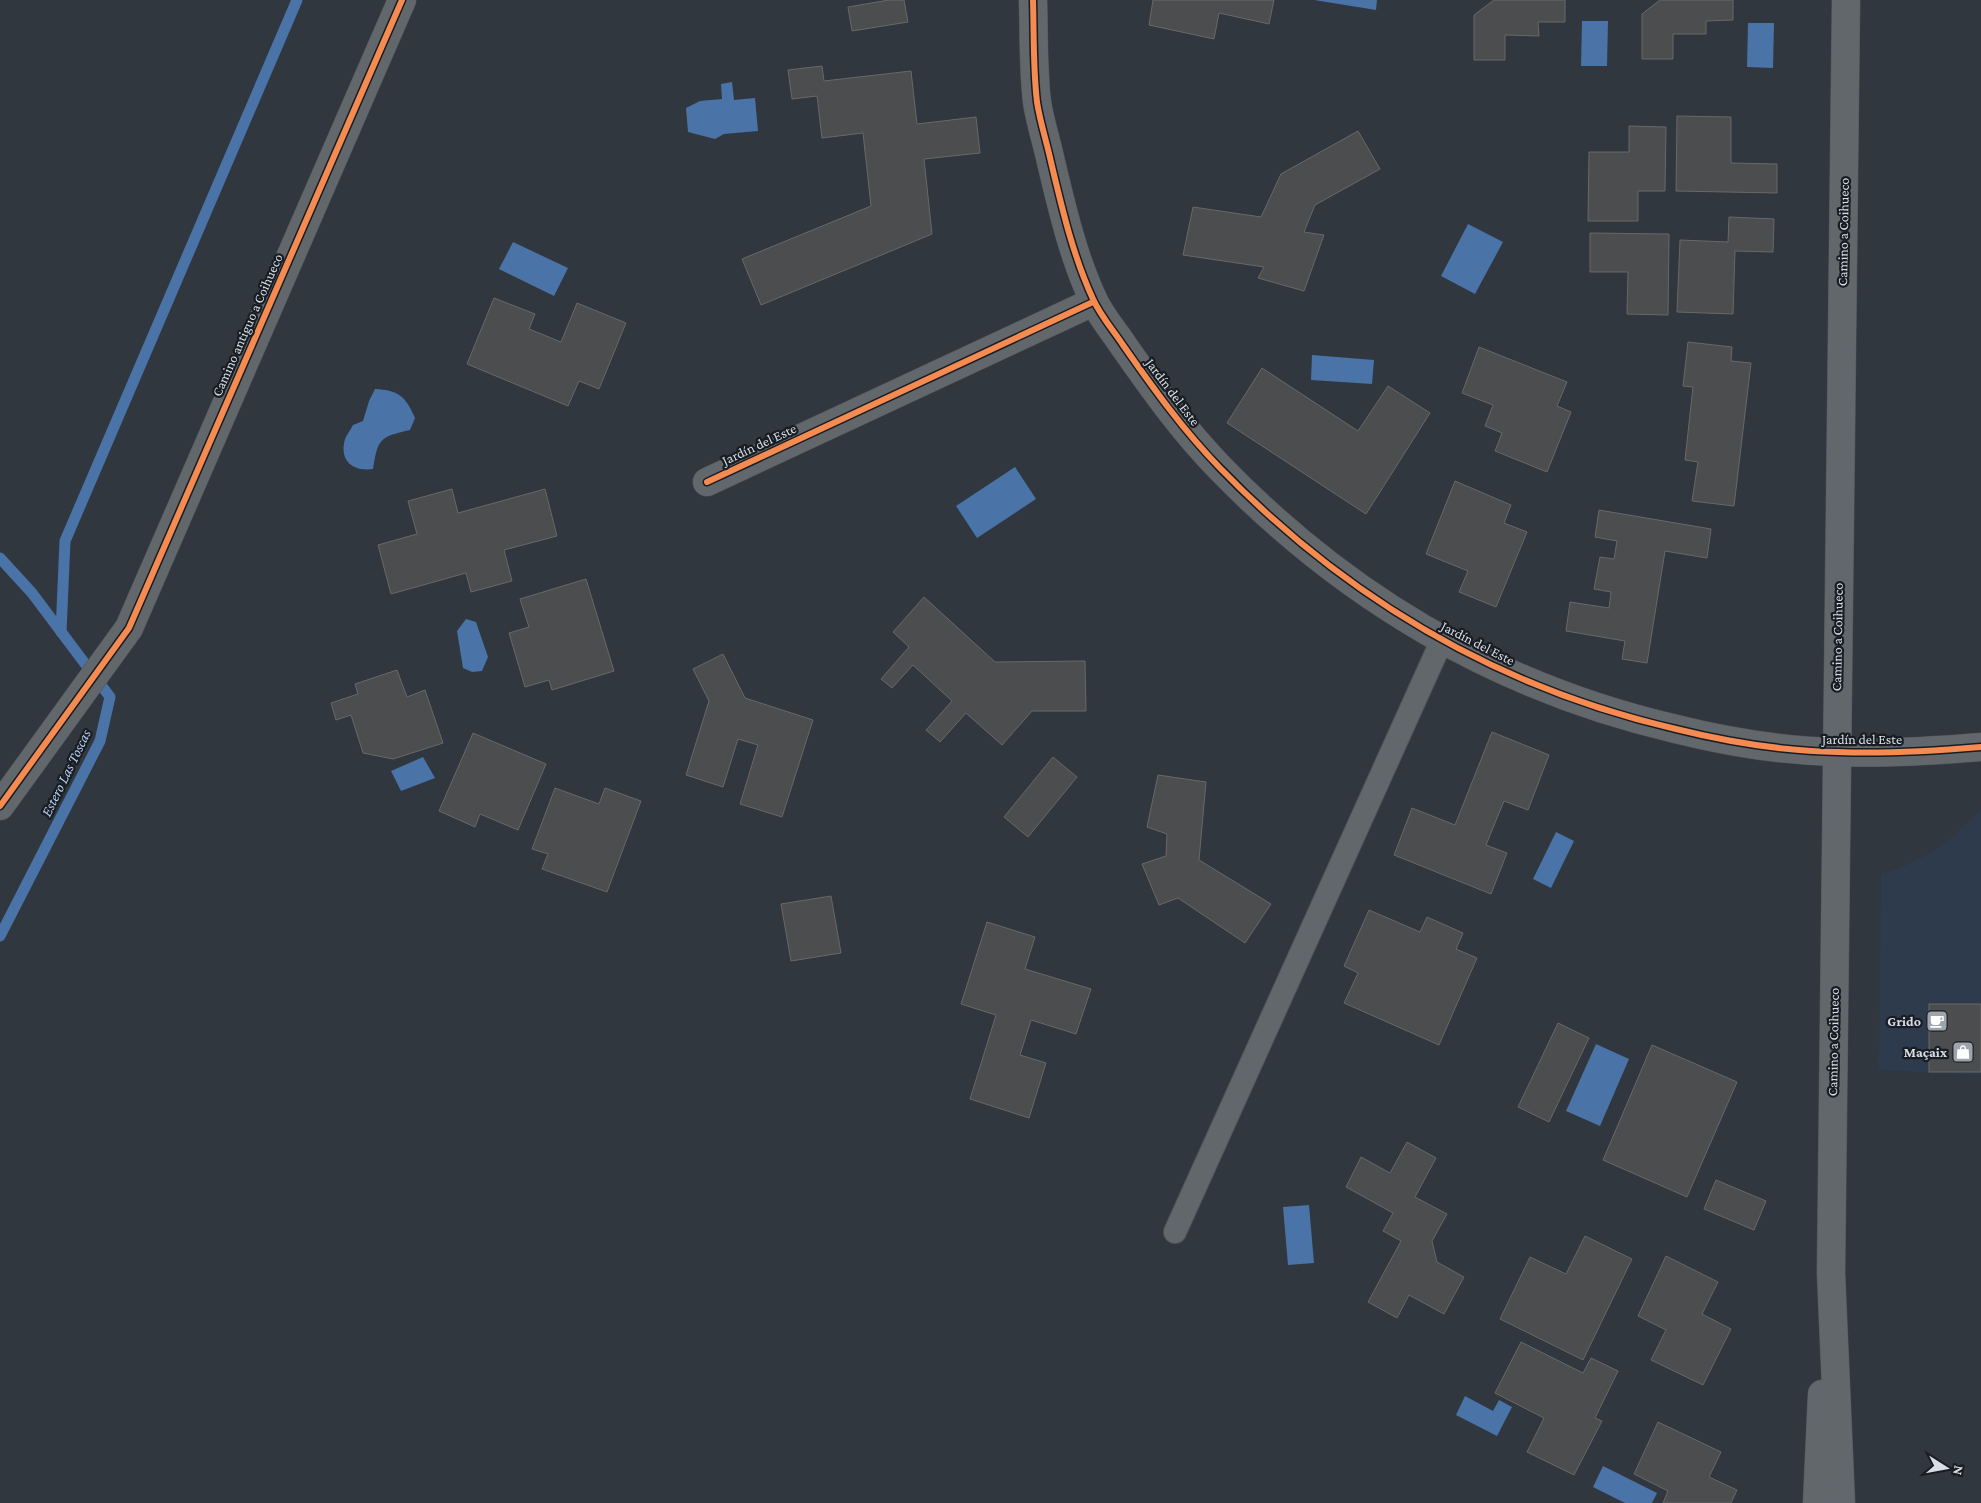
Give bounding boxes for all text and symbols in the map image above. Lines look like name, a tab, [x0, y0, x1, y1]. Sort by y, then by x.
street label: Camino a Coihueco	[1834, 178, 1852, 286]
street label: Camino antiguo a Coihueco	[208, 251, 286, 399]
street label: Jardín del Este	[1141, 354, 1203, 429]
street label: Jardín del Este	[718, 420, 799, 469]
street label: Camino a Coihueco	[1828, 583, 1846, 691]
street label: Jardín del Este	[1437, 617, 1517, 668]
water label: Estero Las Toscas	[38, 727, 94, 819]
street label: Jardín del Este	[1820, 731, 1902, 747]
street label: Camino a Coihueco	[1824, 988, 1842, 1096]
cafe icon: Grido	[1925, 1009, 1949, 1033]
place label: Grido	[1887, 1013, 1921, 1029]
shop icon: Maçaix	[1951, 1040, 1975, 1064]
place label: Maçaix	[1904, 1044, 1948, 1060]
north arrow	[1921, 1443, 1971, 1493]
text: N	[1950, 1464, 1968, 1477]

